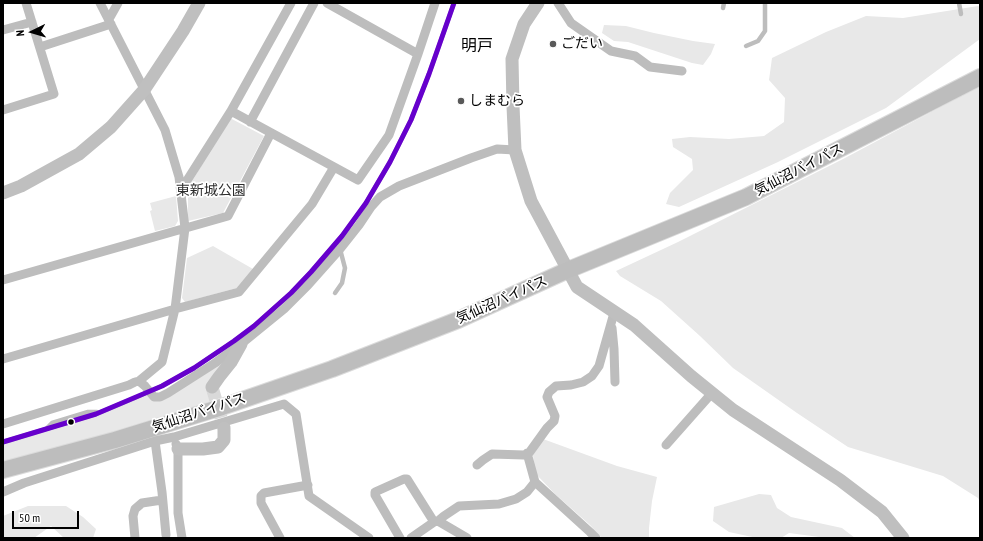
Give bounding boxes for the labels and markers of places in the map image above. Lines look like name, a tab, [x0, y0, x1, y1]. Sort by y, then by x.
place label: ごだい	[561, 36, 603, 52]
marker: ごだい	[548, 39, 558, 49]
place label: しまむら	[469, 93, 525, 109]
marker: しまむら	[456, 96, 466, 106]
unlabelled marker	[66, 417, 76, 427]

